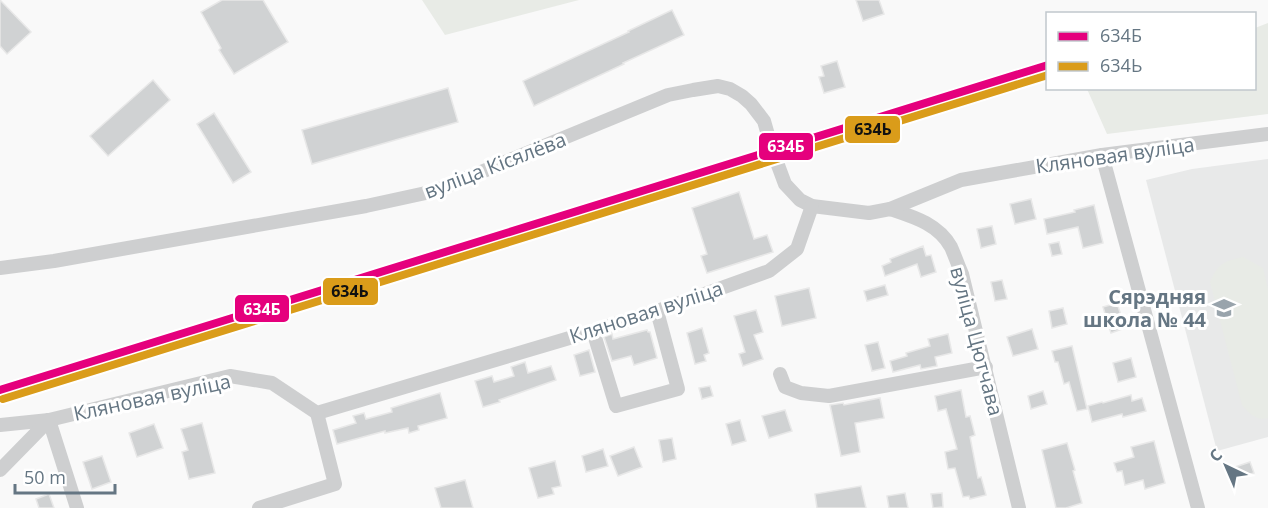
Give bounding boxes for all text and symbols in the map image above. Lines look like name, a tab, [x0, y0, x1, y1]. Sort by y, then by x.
legend	[1046, 12, 1256, 90]
text: 634Б	[1100, 23, 1142, 47]
text: 634Ь	[1100, 53, 1142, 77]
line badge: 634Ь	[844, 115, 901, 144]
text: 634Ь	[854, 118, 892, 140]
street label: вуліца Кісялёва	[420, 126, 570, 204]
street label: Кляновая вуліца	[1034, 131, 1196, 179]
line badge: 634Б	[758, 132, 814, 161]
text: 634Б	[767, 135, 805, 157]
street label: вуліца Цютчава	[944, 263, 1010, 419]
street label: Кляновая вуліца	[566, 274, 726, 350]
line badge: 634Ь	[322, 277, 379, 306]
text: 634Ь	[331, 280, 369, 302]
place label: Сярэдняя школа № 44	[1083, 283, 1207, 333]
line badge: 634Б	[234, 294, 290, 323]
school or university icon: Сярэдняя школа № 44	[1211, 295, 1237, 321]
text: 634Б	[243, 298, 281, 320]
street label: Кляновая вуліца	[71, 367, 233, 427]
north arrow	[1196, 436, 1256, 496]
text: С	[1204, 444, 1227, 467]
scale bar	[15, 457, 116, 495]
text: 50 m	[24, 465, 66, 489]

